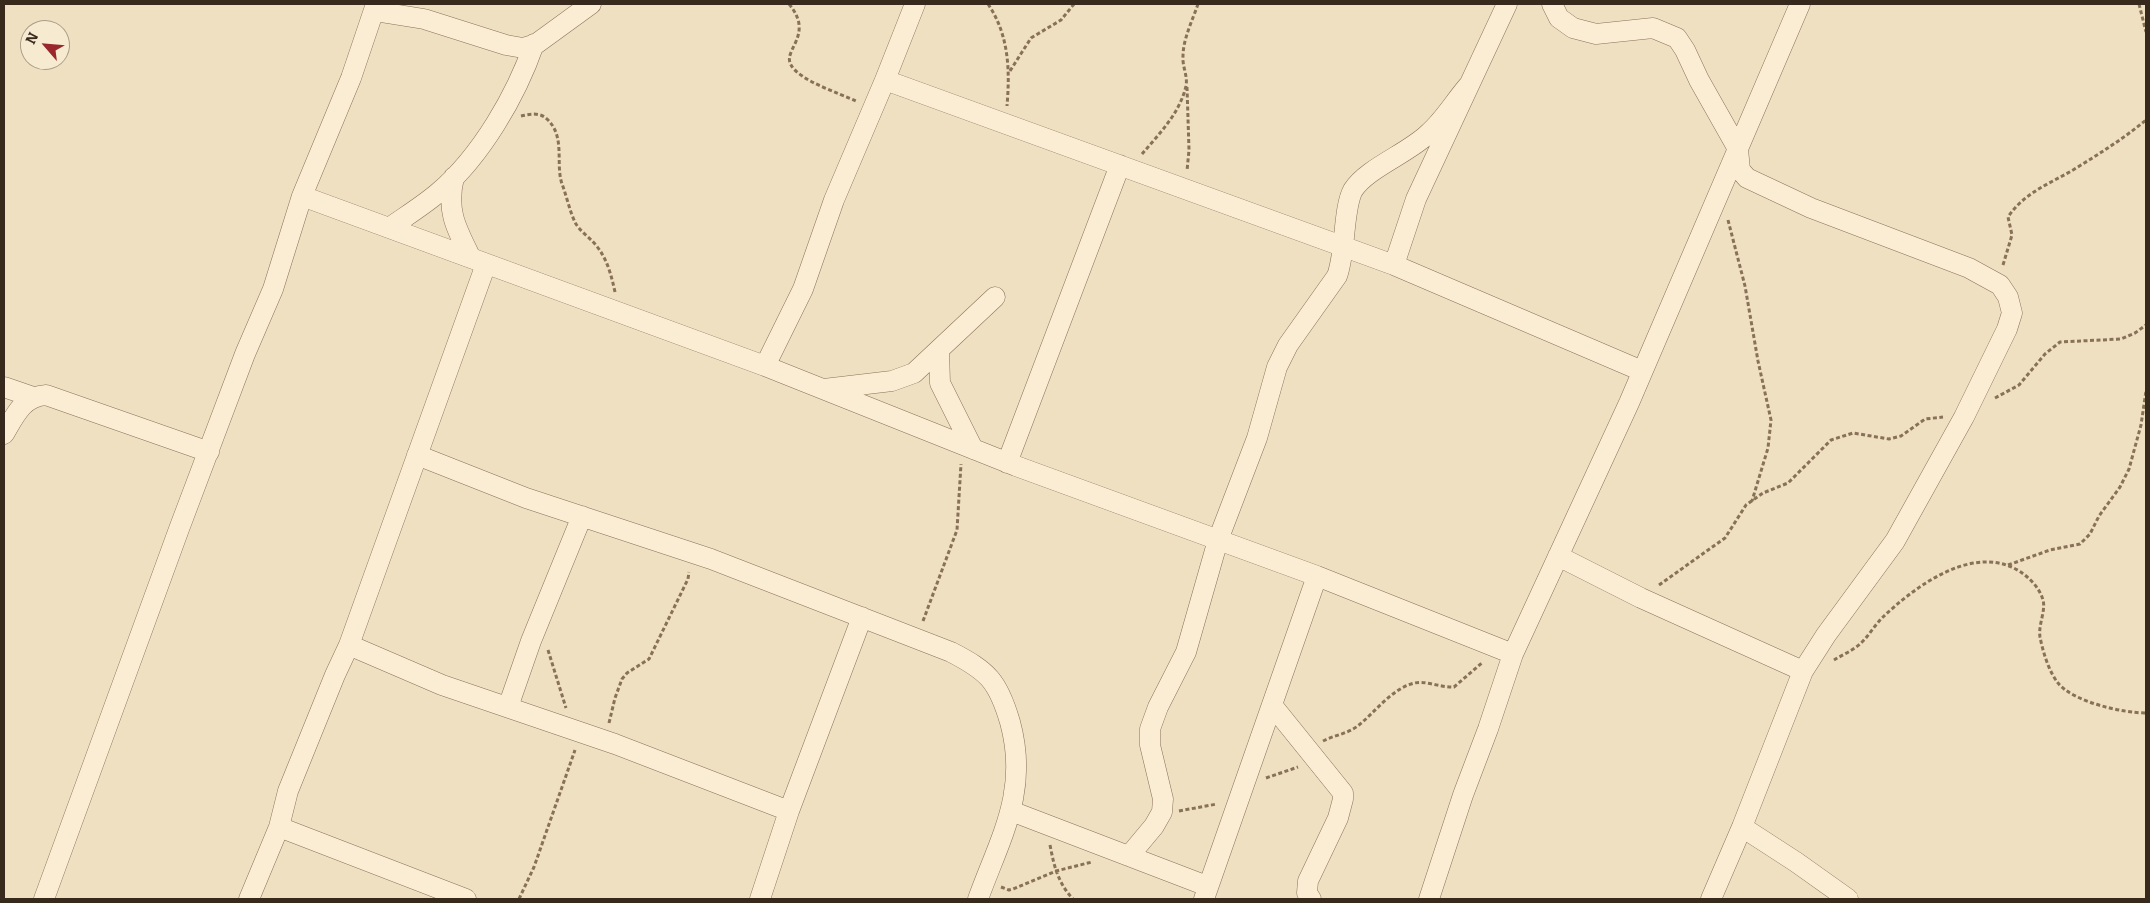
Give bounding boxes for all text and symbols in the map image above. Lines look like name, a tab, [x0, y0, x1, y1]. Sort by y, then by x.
north arrow	[20, 20, 70, 70]
text: N	[22, 30, 42, 47]

